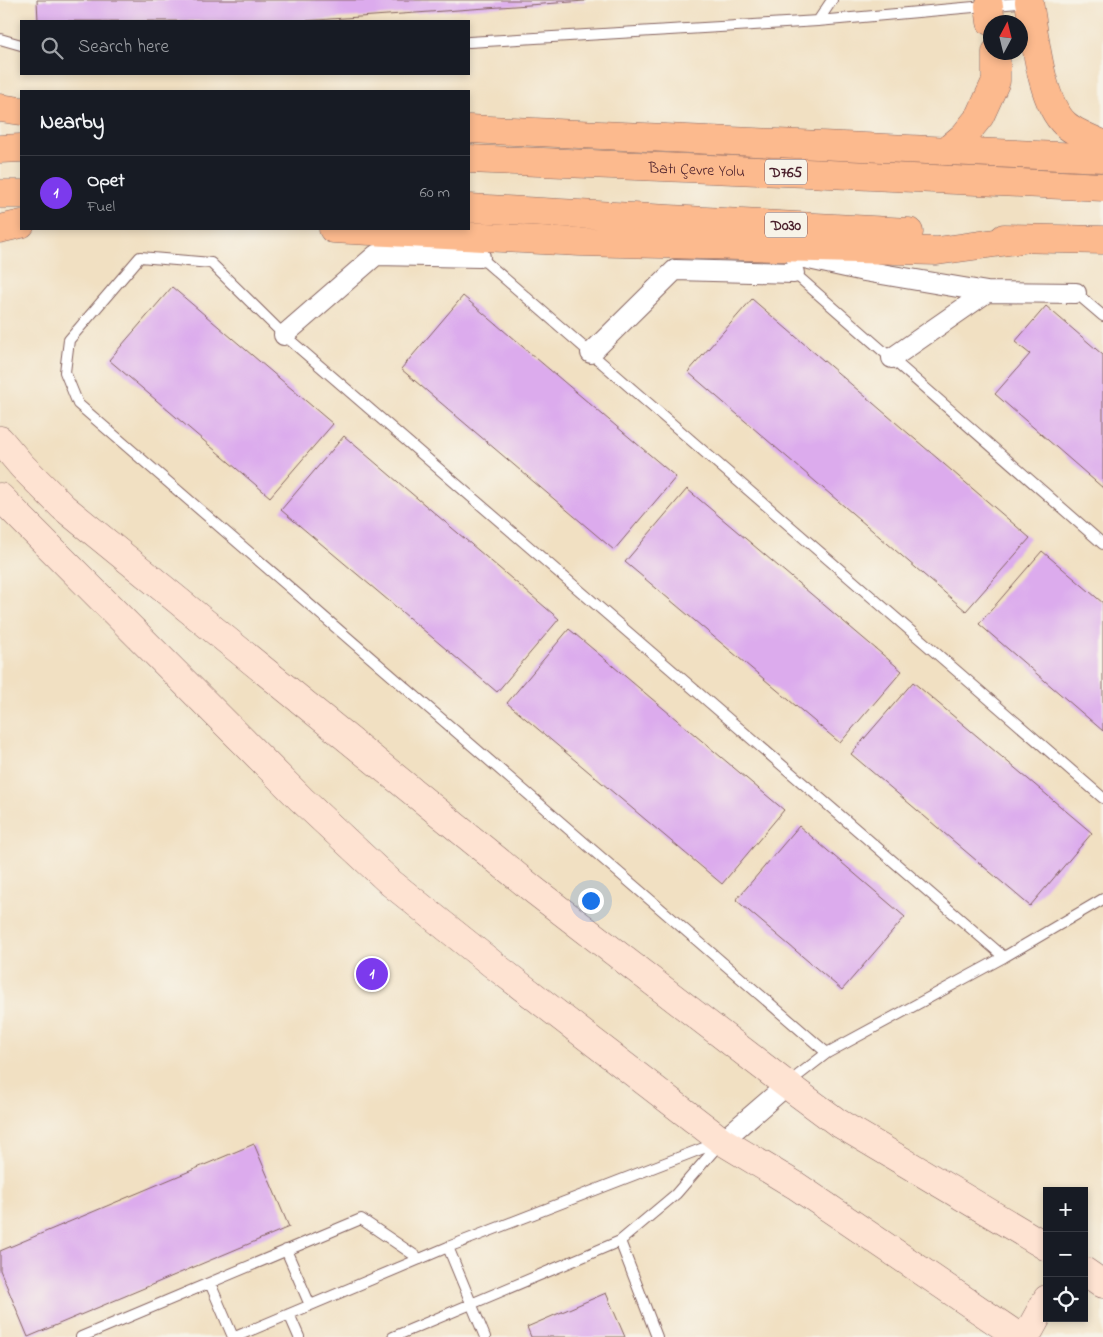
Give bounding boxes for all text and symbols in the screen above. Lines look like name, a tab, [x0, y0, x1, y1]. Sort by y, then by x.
north arrow	[983, 15, 1028, 60]
search box	[20, 20, 470, 75]
icon: search	[38, 34, 66, 62]
text: Search here	[78, 34, 169, 61]
text: Nearby	[40, 108, 104, 138]
street label: Batı Çevre Yolu	[647, 156, 745, 184]
road number: D765	[765, 160, 807, 184]
text: Opet	[87, 168, 125, 195]
text: 1	[53, 181, 59, 205]
text: 60 m	[420, 181, 450, 205]
text: Fuel	[87, 195, 115, 219]
road number: D030	[765, 212, 807, 238]
your location	[578, 888, 604, 914]
pin: 1	[356, 955, 388, 993]
map controls	[1043, 1187, 1088, 1322]
button: +	[1043, 1187, 1088, 1232]
button: −	[1043, 1232, 1088, 1277]
button: locate	[1043, 1277, 1088, 1322]

